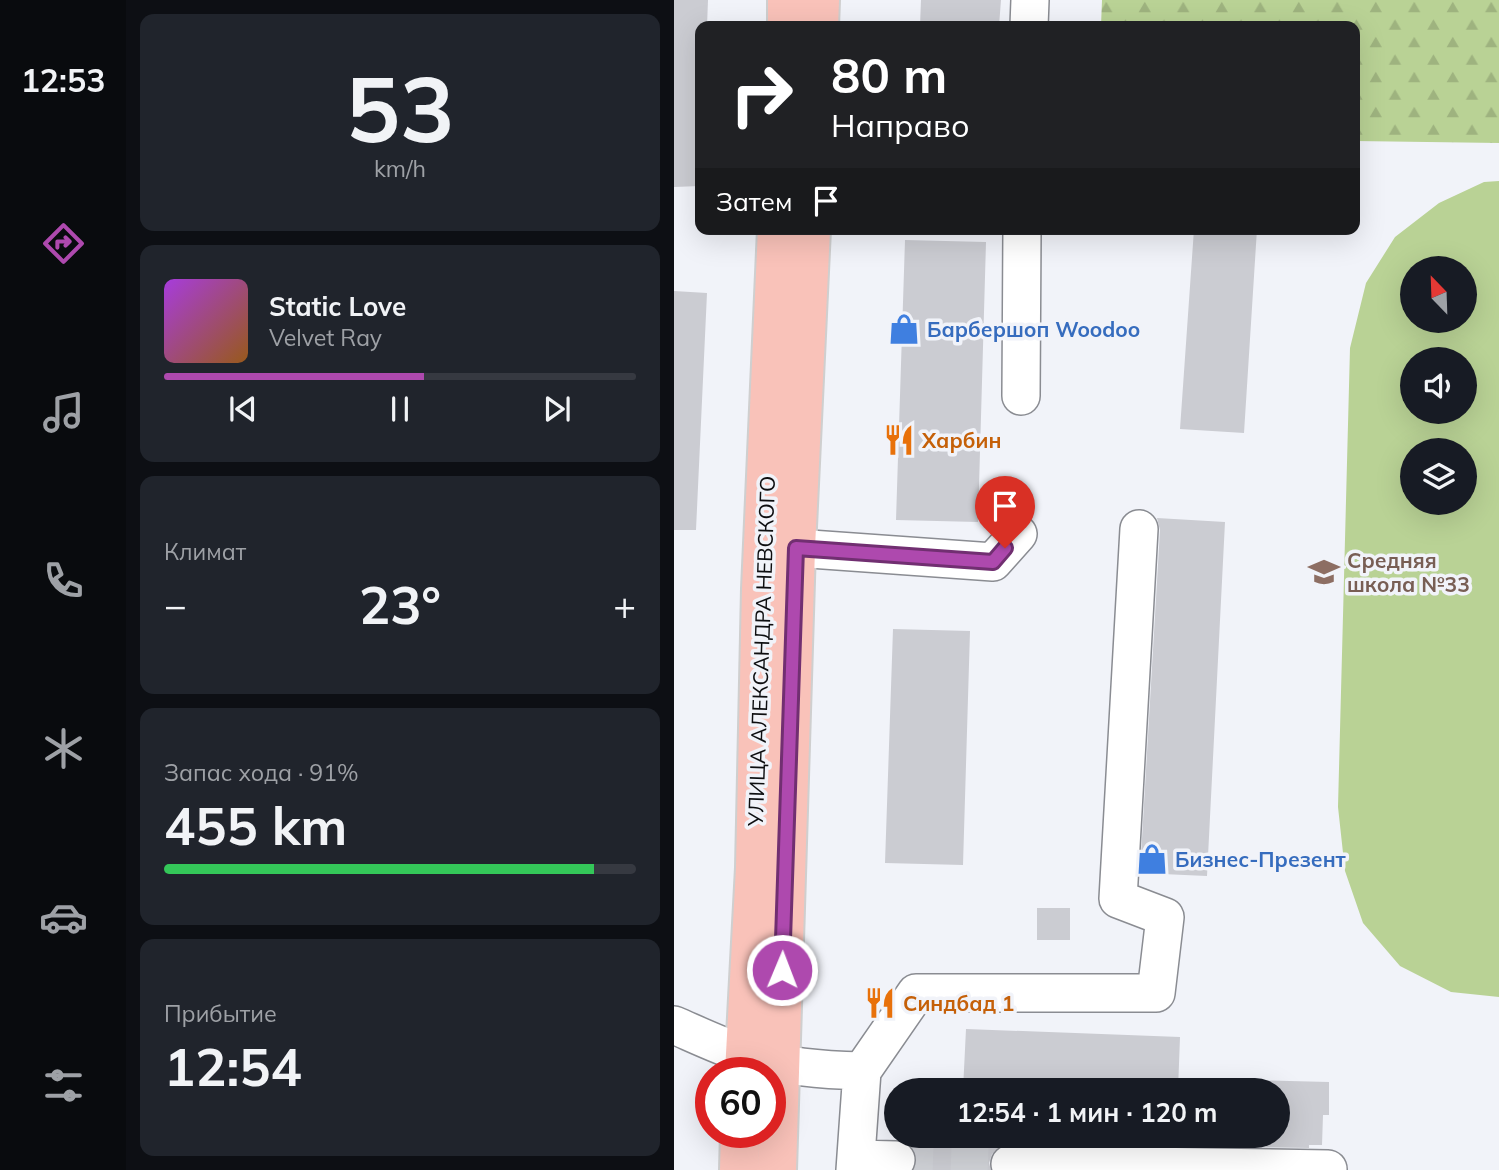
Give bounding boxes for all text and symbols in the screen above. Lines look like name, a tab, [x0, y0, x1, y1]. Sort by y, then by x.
text: 80 m	[831, 44, 947, 105]
icon: right	[716, 49, 807, 140]
text: 53	[345, 51, 455, 165]
text: 12:53	[21, 60, 105, 100]
text: Направо	[831, 105, 970, 145]
text: km/h	[374, 154, 426, 183]
icon: arrive	[807, 182, 845, 220]
text: Затем	[716, 185, 793, 218]
icon: directions	[39, 219, 88, 268]
north arrow	[1400, 256, 1477, 332]
map controls	[1400, 256, 1477, 515]
text: Static Love	[269, 290, 406, 323]
shop icon: Барбершоп Woodoo	[887, 312, 921, 346]
place label: Барбершоп Woodoo	[927, 316, 1140, 342]
text: Velvet Ray	[269, 323, 382, 352]
button: sound	[1400, 347, 1477, 424]
icon: music	[39, 388, 88, 437]
icon: previous	[224, 390, 262, 428]
icon: pause	[381, 390, 419, 428]
icon: next	[538, 390, 576, 428]
restaurant icon: Харбин	[882, 423, 916, 457]
place label: Харбин	[921, 427, 1001, 453]
button: layers	[1400, 438, 1477, 515]
street label: УЛИЦА АЛЕКСАНДРА НЕВСКОГО	[742, 475, 780, 828]
pin	[975, 476, 1035, 548]
icon: arrive	[986, 487, 1024, 525]
text: Климат	[164, 537, 246, 566]
place label: Средняя школа №33	[1347, 547, 1470, 597]
school or university icon: Средняя школа №33	[1307, 555, 1341, 589]
icon: phone	[39, 556, 88, 605]
text: 23°	[359, 572, 441, 637]
text: −	[164, 581, 187, 629]
text: +	[613, 581, 636, 629]
icon: climate	[39, 724, 88, 773]
text: Запас хода · 91%	[164, 758, 359, 787]
text: 455 km	[164, 793, 347, 858]
shop icon: Бизнес-Презент	[1135, 842, 1169, 876]
place label: Бизнес-Презент	[1175, 846, 1347, 872]
icon: car	[39, 893, 88, 942]
position arrow	[745, 933, 819, 1007]
restaurant icon: Синдбад 1	[863, 986, 897, 1020]
place label: Синдбад 1	[903, 990, 1014, 1016]
text: Прибытие	[164, 999, 277, 1028]
text: 12:54	[164, 1034, 302, 1099]
speed limit sign: 60	[695, 1057, 786, 1148]
icon: filters	[39, 1061, 88, 1110]
text: 12:54 · 1 мин · 120 m	[957, 1096, 1217, 1129]

